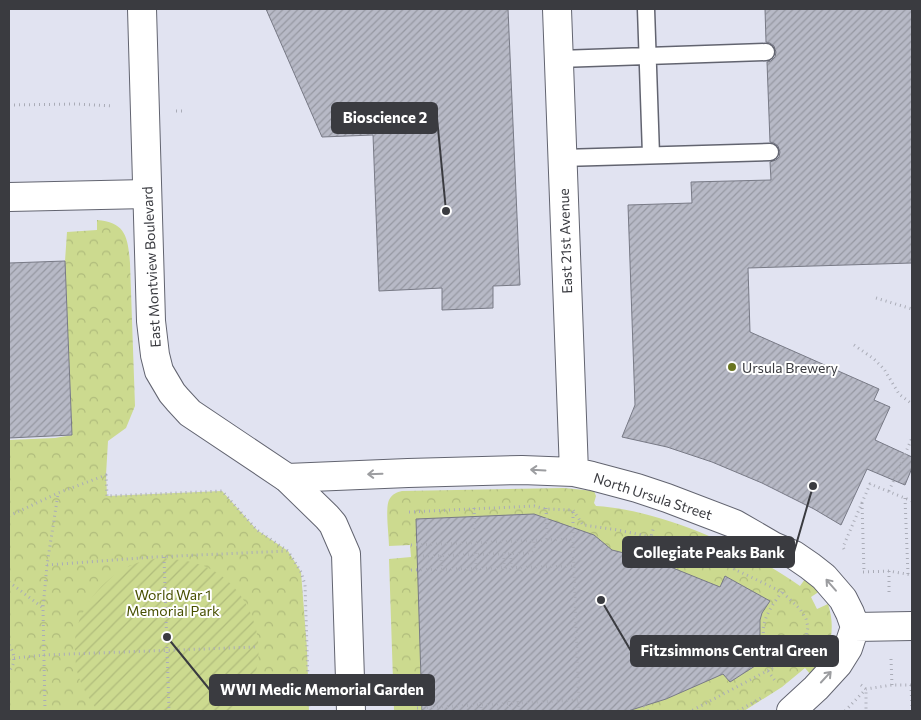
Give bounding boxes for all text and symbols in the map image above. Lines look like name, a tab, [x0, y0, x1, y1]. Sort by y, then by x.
callout: Bioscience 2	[332, 103, 437, 133]
text: Bioscience 2	[343, 108, 427, 126]
street label: East Montview Boulevard	[138, 186, 164, 348]
street label: East 21st Avenue	[555, 188, 575, 294]
place label: Ursula Brewery	[742, 359, 838, 376]
marker: Ursula Brewery	[726, 361, 738, 373]
one-way arrow	[530, 466, 546, 475]
one-way arrow	[368, 469, 384, 479]
street label: North Ursula Street	[591, 469, 715, 523]
callout: Collegiate Peaks Bank	[623, 537, 794, 567]
text: Collegiate Peaks Bank	[633, 543, 785, 561]
one-way arrow	[825, 579, 836, 592]
park label: World War 1 Memorial Park	[126, 586, 220, 619]
callout: Fitzsimmons Central Green	[631, 636, 838, 666]
text: Fitzsimmons Central Green	[640, 641, 828, 659]
one-way arrow	[820, 671, 832, 684]
callout: WWI Medic Memorial Garden	[210, 675, 434, 705]
text: WWI Medic Memorial Garden	[220, 680, 424, 698]

